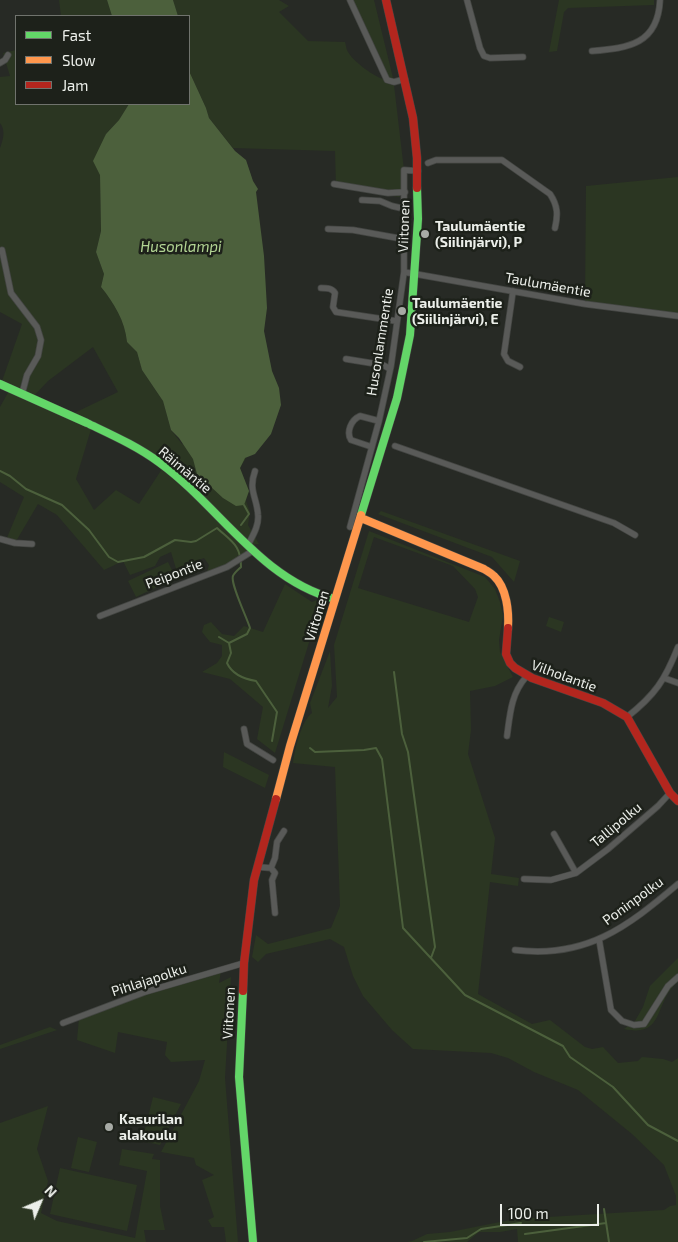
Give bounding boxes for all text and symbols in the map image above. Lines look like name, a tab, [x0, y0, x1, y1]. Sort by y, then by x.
legend	[15, 15, 190, 105]
text: Fast	[62, 26, 91, 44]
text: Slow	[62, 51, 96, 69]
text: Jam	[62, 76, 88, 94]
street label: Viitonen	[395, 199, 413, 253]
place label: Taulumäentie (Siilinjärvi), P	[435, 218, 525, 250]
marker: Taulumäentie (Siilinjärvi), P	[419, 228, 431, 240]
water label: Husonlampi	[140, 238, 222, 256]
street label: Taulumäentie	[504, 269, 592, 301]
street label: Husonlammentie	[363, 287, 397, 397]
place label: Taulumäentie (Siilinjärvi), E	[412, 295, 502, 328]
marker: Taulumäentie (Siilinjärvi), E	[396, 305, 408, 317]
street label: Räimäntie	[155, 443, 215, 497]
street label: Peipontie	[143, 555, 205, 593]
street label: Viitonen	[301, 588, 333, 644]
street label: Vilholantie	[529, 656, 599, 696]
street label: Tallipolku	[587, 799, 645, 851]
street label: Poninpolku	[599, 873, 667, 929]
street label: Pihlajapolku	[109, 960, 189, 1000]
street label: Viitonen	[219, 986, 239, 1040]
place label: Kasurilan alakoulu	[119, 1111, 182, 1144]
marker: Kasurilan alakoulu	[103, 1121, 115, 1133]
north arrow	[15, 1177, 65, 1227]
text: N	[41, 1181, 61, 1201]
scale bar	[503, 1194, 602, 1226]
text: 100 m	[508, 1204, 549, 1222]

